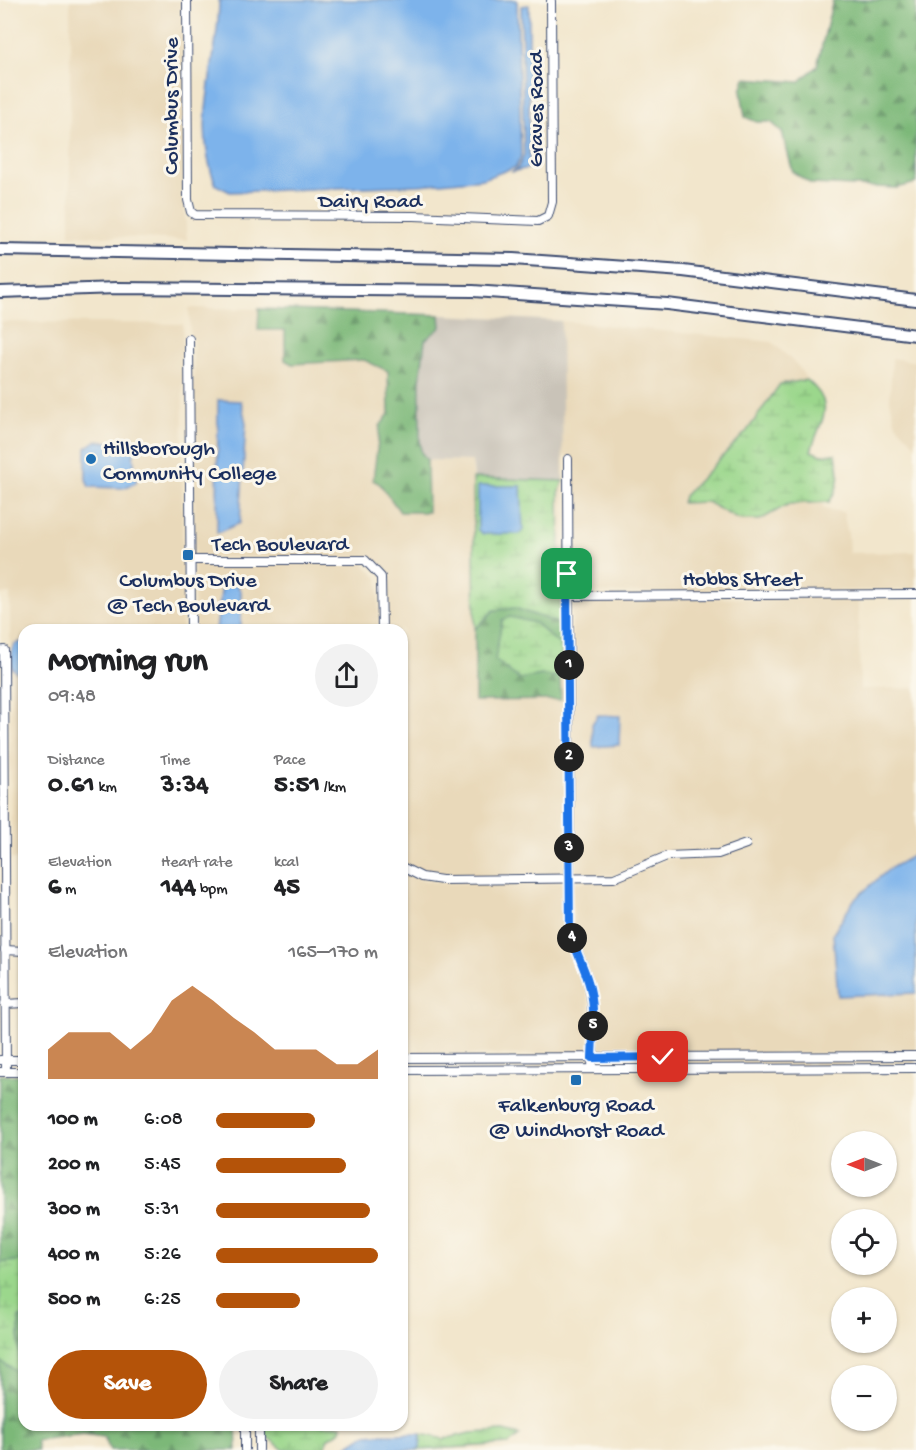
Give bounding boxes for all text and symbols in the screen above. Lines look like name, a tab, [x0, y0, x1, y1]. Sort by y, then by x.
street label: Columbus Drive	[160, 37, 186, 175]
street label: Graves Road	[525, 49, 551, 167]
street label: Dairy Road	[316, 190, 424, 216]
place label: Hillsborough Community College	[103, 437, 277, 488]
marker: Hillsborough Community College	[84, 452, 98, 466]
street label: Tech Boulevard	[210, 533, 350, 559]
marker: Columbus Drive @ Tech Boulevard	[181, 548, 195, 562]
pin	[541, 548, 592, 599]
icon: arrive	[550, 557, 583, 590]
street label: Hobbs Street	[682, 568, 804, 594]
place label: Columbus Drive @ Tech Boulevard	[106, 569, 272, 620]
text: Morning run	[48, 644, 208, 682]
button: share	[315, 644, 378, 707]
pin: 1	[554, 650, 584, 680]
text: 1	[566, 655, 572, 674]
text: 09:48	[48, 686, 96, 709]
pin: 2	[554, 742, 584, 772]
text: 2	[565, 747, 573, 766]
text: Distance	[48, 752, 105, 771]
text: Time	[161, 752, 190, 771]
text: Pace	[274, 752, 305, 771]
text: 0.61	[48, 771, 95, 802]
text: 3:34	[161, 771, 208, 802]
text: 5:51	[274, 771, 320, 802]
text: km	[95, 779, 117, 798]
text: /km	[320, 779, 346, 798]
pin: 3	[554, 833, 584, 863]
text: 3	[565, 838, 573, 857]
text: Elevation	[48, 854, 112, 873]
text: Heart rate	[161, 854, 233, 873]
text: kcal	[274, 854, 299, 873]
text: 6	[48, 873, 61, 904]
text: 144	[161, 873, 196, 904]
text: 45	[274, 873, 300, 904]
text: m	[61, 881, 76, 900]
text: bpm	[196, 881, 228, 900]
pin: 4	[557, 923, 587, 953]
text: 4	[568, 928, 576, 947]
text: Elevation	[48, 942, 128, 965]
text: 165–170 m	[288, 942, 378, 965]
pin: 5	[578, 1011, 608, 1041]
text: 5	[589, 1016, 597, 1035]
pin	[637, 1031, 688, 1082]
icon: check	[646, 1040, 679, 1073]
marker: Falkenburg Road @ Windhorst Road	[569, 1073, 583, 1087]
place label: Falkenburg Road @ Windhorst Road	[488, 1094, 666, 1145]
text: 100 m	[48, 1109, 98, 1132]
text: 6:08	[144, 1109, 183, 1132]
north arrow	[831, 1131, 897, 1197]
map controls	[831, 1131, 897, 1431]
text: 200 m	[48, 1154, 99, 1177]
text: 5:45	[144, 1154, 181, 1177]
text: 300 m	[48, 1199, 100, 1222]
text: 5:31	[144, 1199, 179, 1222]
button: locate	[831, 1209, 897, 1275]
text: 400 m	[48, 1244, 99, 1267]
text: 5:26	[144, 1244, 181, 1267]
button: +	[831, 1287, 897, 1353]
text: 500 m	[48, 1289, 100, 1312]
text: 6:25	[144, 1289, 181, 1312]
button: Save	[48, 1350, 207, 1419]
button: Share	[219, 1350, 378, 1419]
button: −	[831, 1365, 897, 1431]

